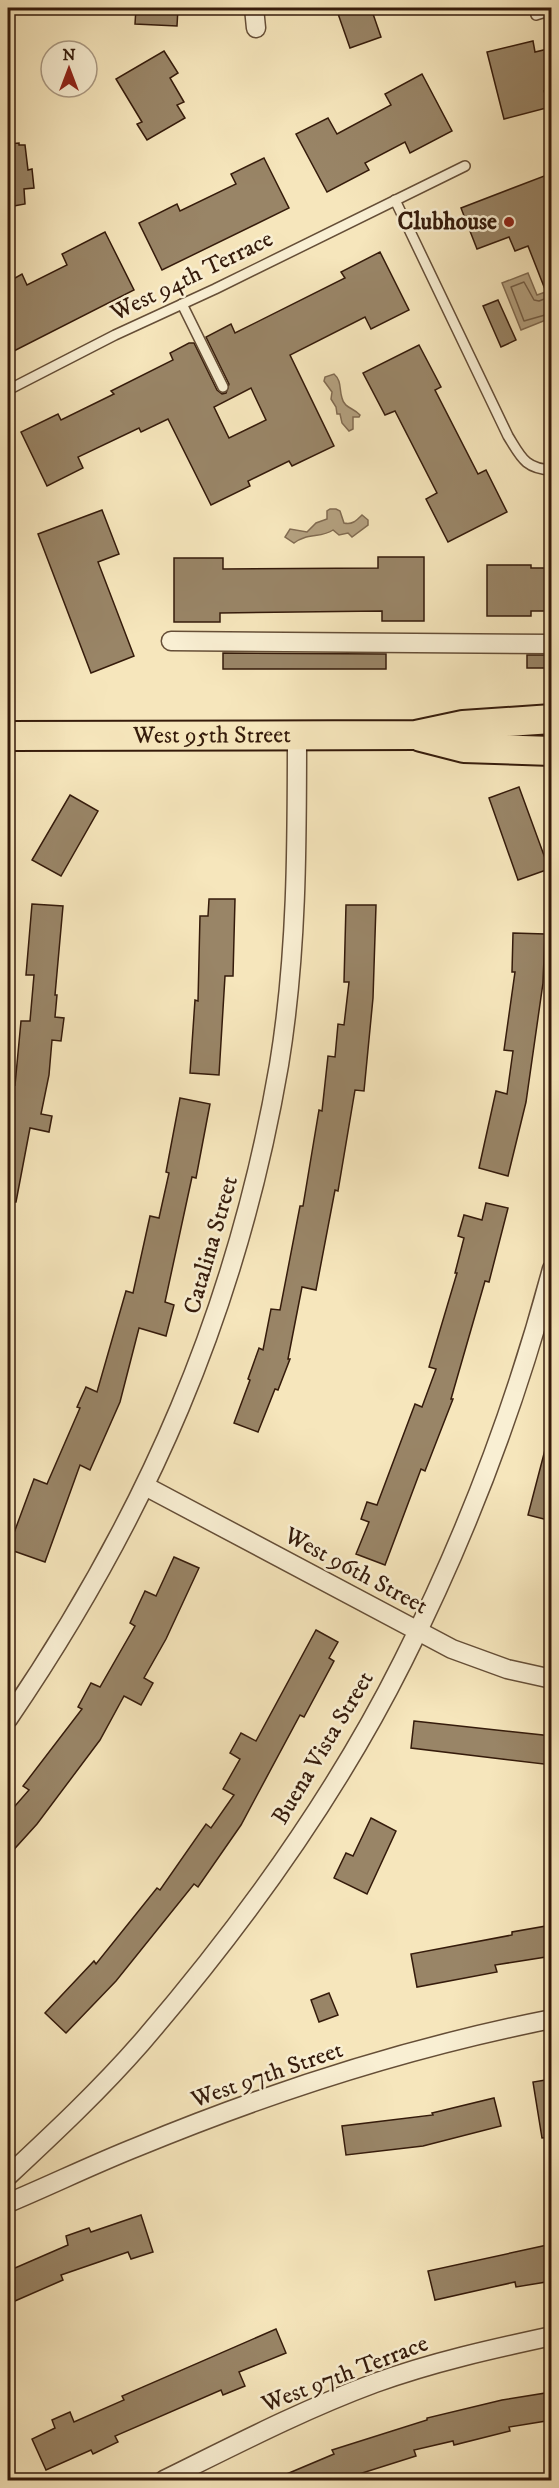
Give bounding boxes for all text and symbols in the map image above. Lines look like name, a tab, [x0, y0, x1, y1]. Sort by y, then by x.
north arrow	[39, 39, 99, 99]
text: N	[62, 45, 76, 65]
place label: Clubhouse	[397, 207, 497, 237]
marker: Clubhouse	[502, 215, 516, 229]
street label: West 94th Terrace	[105, 224, 278, 329]
street label: West 95th Street	[132, 720, 291, 751]
street label: Catalina Street	[177, 1172, 245, 1317]
street label: West 96th Street	[278, 1520, 433, 1622]
street label: Buena Vista Street	[265, 1666, 381, 1830]
street label: West 97th Street	[186, 2035, 347, 2115]
street label: West 97th Terrace	[257, 2328, 432, 2420]

